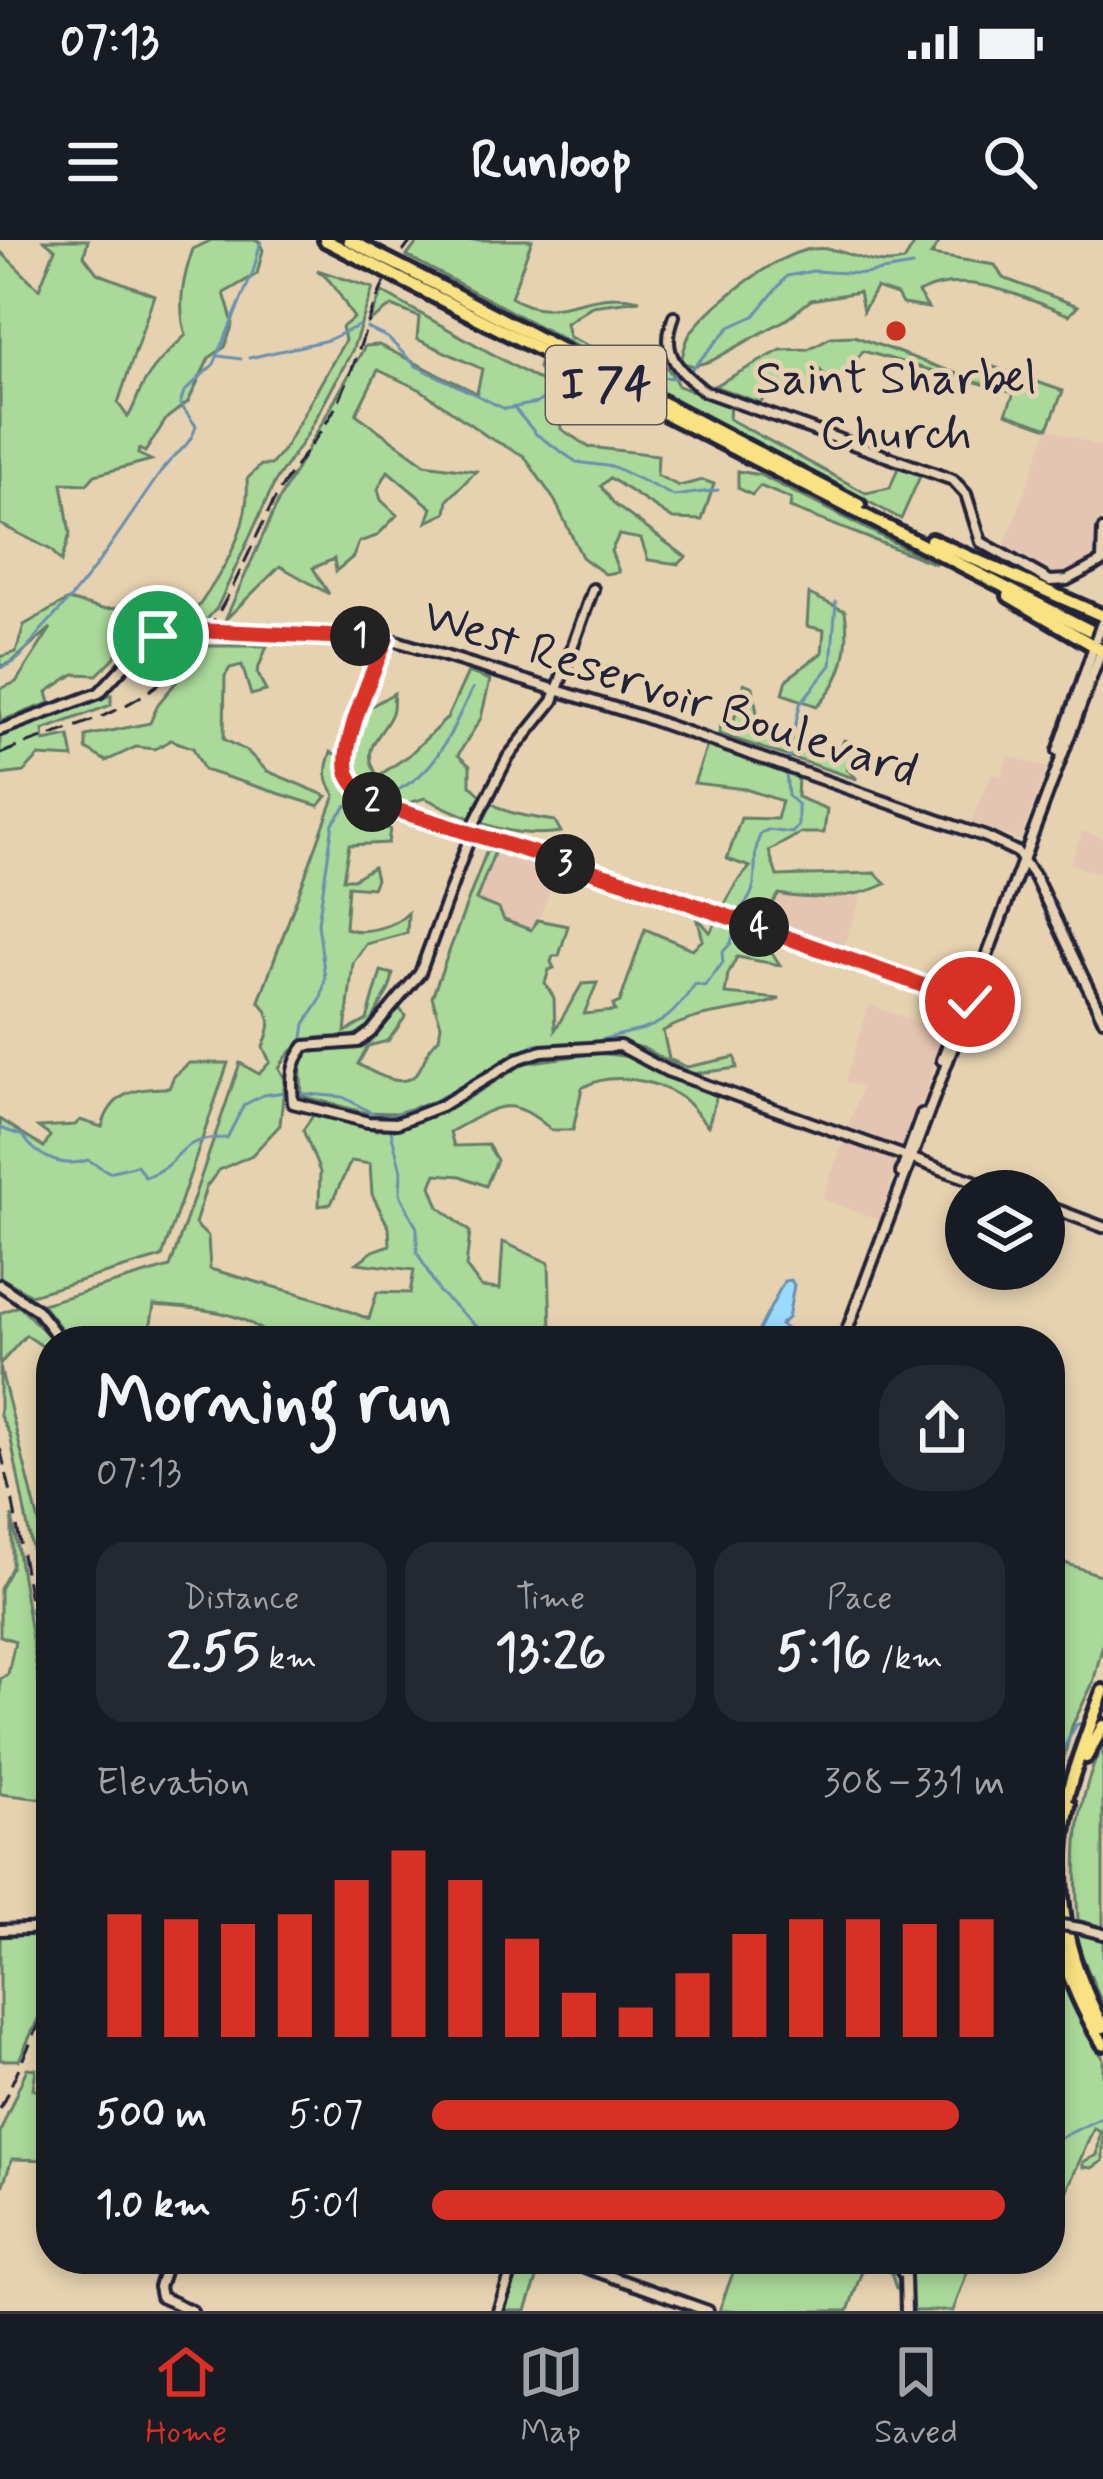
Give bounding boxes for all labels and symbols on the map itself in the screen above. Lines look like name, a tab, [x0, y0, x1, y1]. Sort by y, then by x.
marker: Saint Sharbel Church	[883, 318, 909, 344]
road number: I 74	[546, 346, 666, 424]
place label: Saint Sharbel Church	[755, 348, 1037, 466]
street label: West Reservoir Boulevard	[415, 584, 925, 804]
pin	[107, 585, 209, 687]
pin: 1	[330, 606, 390, 666]
pin: 2	[342, 772, 402, 832]
pin: 3	[535, 834, 595, 894]
pin: 4	[729, 897, 789, 957]
pin	[919, 951, 1021, 1053]

